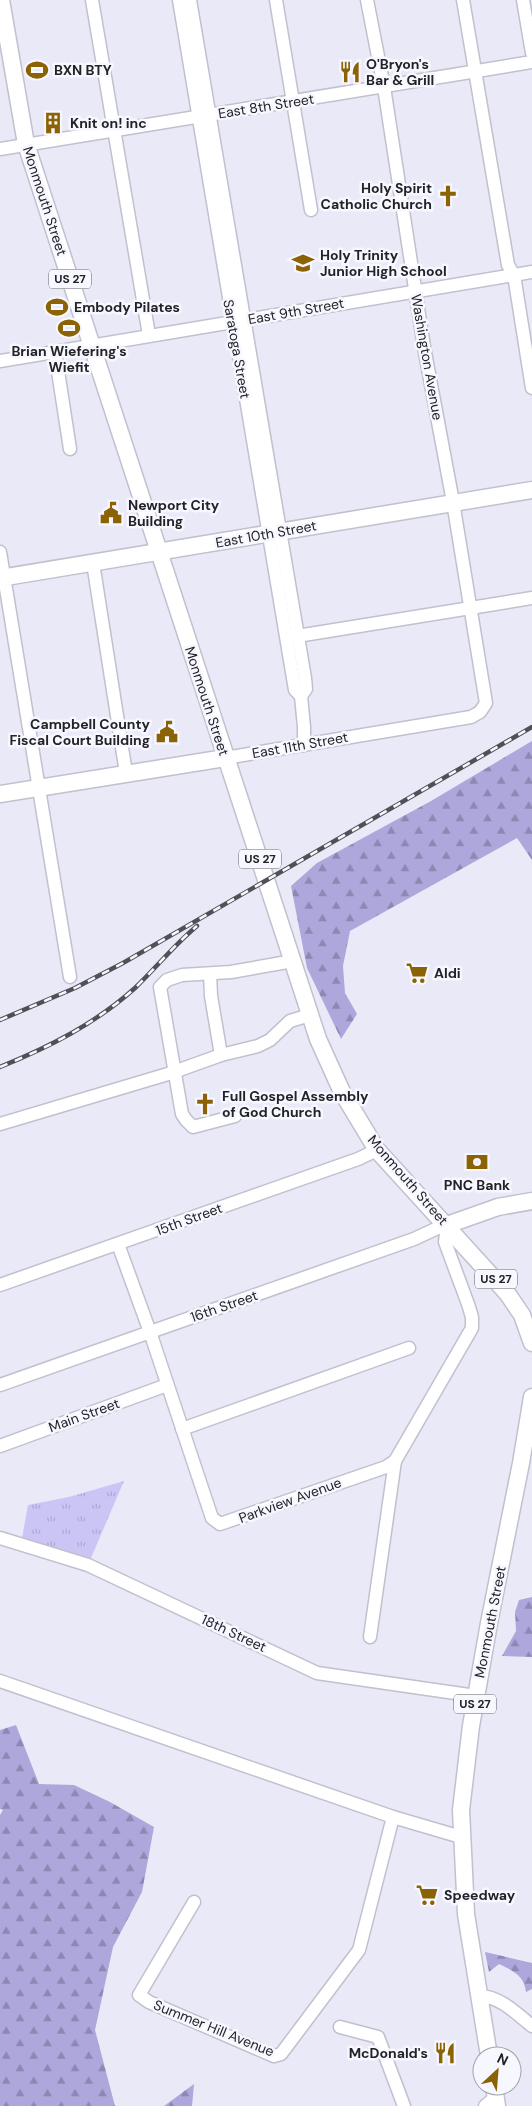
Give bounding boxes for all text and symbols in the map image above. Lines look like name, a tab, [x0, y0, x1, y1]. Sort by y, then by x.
place label: O'Bryon's Bar & Grill	[366, 55, 434, 89]
sports icon: BXN BTY	[24, 57, 50, 83]
restaurant icon: O'Bryon's Bar & Grill	[337, 59, 363, 85]
place label: BXN BTY	[54, 61, 112, 79]
street label: East 8th Street	[217, 90, 315, 122]
building icon: Knit on! inc	[40, 110, 66, 136]
place label: Knit on! inc	[70, 114, 147, 132]
street label: Monmouth Street	[19, 144, 71, 258]
place label: Holy Spirit Catholic Church	[321, 179, 432, 213]
church icon: Holy Spirit Catholic Church	[435, 183, 461, 209]
place label: Holy Trinity Junior High School	[320, 246, 447, 280]
school or university icon: Holy Trinity Junior High School	[290, 250, 316, 276]
road number: US 27	[49, 270, 91, 288]
street label: Washington Avenue	[407, 293, 447, 421]
sports icon: Embody Pilates	[44, 294, 70, 320]
street label: East 9th Street	[247, 294, 345, 328]
place label: Embody Pilates	[74, 298, 180, 316]
street label: Saratoga Street	[219, 298, 255, 400]
sports icon: Brian Wiefering's Wiefit	[56, 315, 82, 341]
place label: Brian Wiefering's Wiefit	[11, 342, 127, 376]
place label: Newport City Building	[128, 496, 220, 530]
public building icon: Newport City Building	[98, 500, 124, 526]
street label: East 10th Street	[214, 516, 318, 552]
street label: Monmouth Street	[181, 644, 233, 758]
place label: Campbell County Fiscal Court Building	[10, 715, 151, 749]
public building icon: Campbell County Fiscal Court Building	[154, 719, 180, 745]
street label: East 11th Street	[251, 728, 349, 762]
road number: US 27	[239, 850, 281, 869]
supermarket icon: Aldi	[404, 960, 430, 986]
place label: Aldi	[434, 964, 461, 982]
place label: Full Gospel Assembly of God Church	[222, 1087, 369, 1121]
church icon: Full Gospel Assembly of God Church	[192, 1091, 218, 1117]
street label: Monmouth Street	[364, 1131, 452, 1229]
bank icon: PNC Bank	[464, 1149, 490, 1175]
place label: PNC Bank	[444, 1176, 510, 1194]
street label: 15th Street	[153, 1199, 225, 1239]
road number: US 27	[475, 1270, 517, 1288]
street label: 16th Street	[188, 1286, 260, 1326]
street label: Main Street	[46, 1394, 122, 1436]
street label: Parkview Avenue	[236, 1473, 344, 1527]
street label: Monmouth Street	[470, 1564, 510, 1680]
street label: 18th Street	[199, 1610, 269, 1656]
road number: US 27	[454, 1695, 496, 1714]
supermarket icon: Speedway	[414, 1882, 440, 1908]
place label: Speedway	[444, 1886, 516, 1904]
street label: Summer Hill Avenue	[151, 1996, 277, 2060]
restaurant icon: McDonald's	[432, 2040, 458, 2066]
place label: McDonald's	[349, 2044, 428, 2062]
north arrow	[472, 2046, 522, 2096]
text: N	[494, 2049, 511, 2070]

